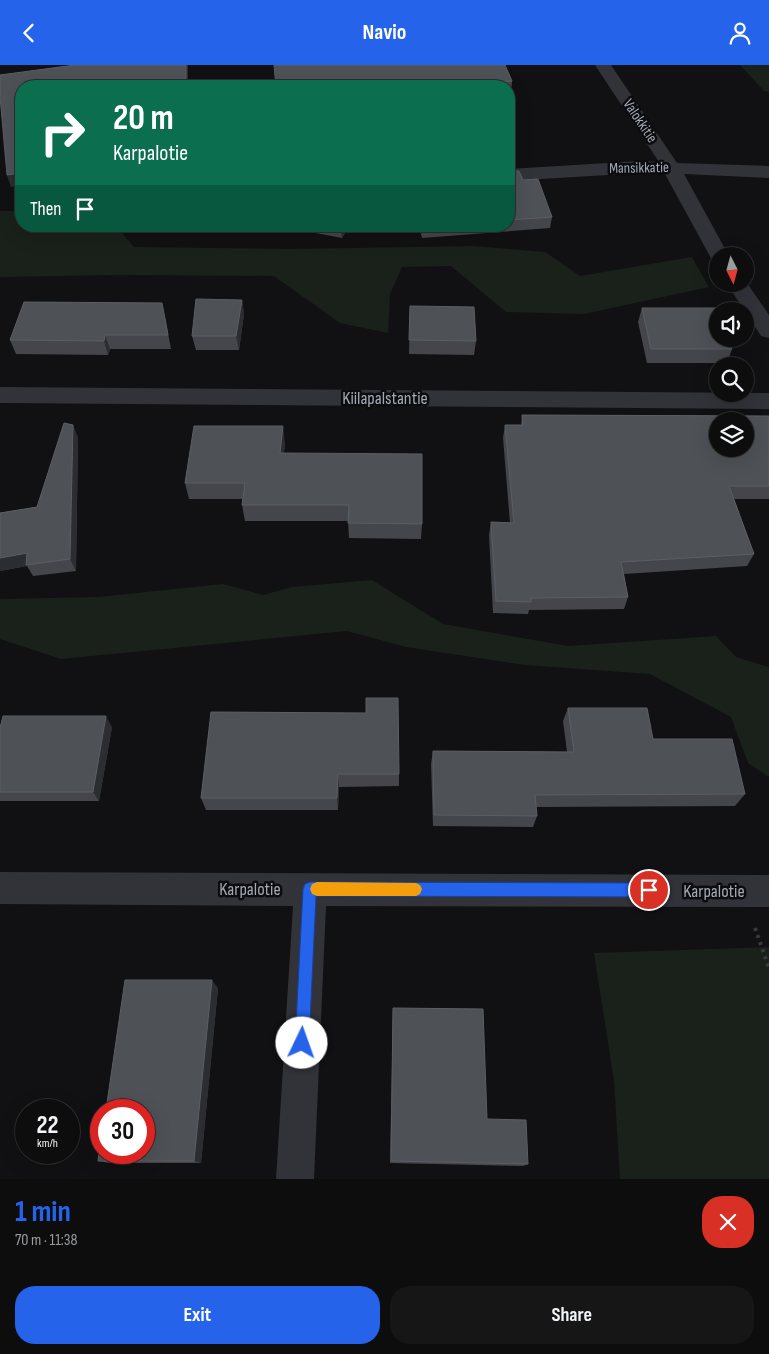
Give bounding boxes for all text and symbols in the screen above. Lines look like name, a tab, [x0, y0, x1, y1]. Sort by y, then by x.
icon: back	[15, 19, 43, 47]
text: Navio	[363, 19, 406, 46]
icon: person	[726, 19, 754, 47]
street label: Valokkitie	[618, 95, 662, 147]
text: 20 m	[113, 97, 174, 140]
icon: right	[30, 100, 95, 165]
text: Karpalotie	[113, 140, 188, 167]
street label: Mansikkatie	[609, 158, 669, 178]
icon: arrive	[71, 195, 99, 223]
text: Then	[30, 198, 61, 221]
north arrow	[709, 247, 754, 293]
map controls	[709, 247, 754, 457]
button: sound	[709, 302, 754, 347]
button: search	[709, 357, 754, 402]
street label: Kiilapalstantie	[342, 388, 428, 409]
button: layers	[709, 412, 754, 457]
pin	[628, 869, 670, 911]
icon: arrive	[635, 876, 663, 904]
street label: Karpalotie	[219, 879, 281, 900]
street label: Karpalotie	[683, 881, 745, 902]
position arrow	[275, 1016, 327, 1068]
speed limit sign: 30	[90, 1099, 155, 1164]
text: 22	[37, 1110, 58, 1141]
text: km/h	[37, 1136, 58, 1151]
text: 1 min	[15, 1194, 71, 1230]
button: close	[702, 1196, 754, 1248]
text: 70 m · 11:38	[15, 1231, 78, 1250]
button: Exit	[15, 1286, 380, 1344]
button: Share	[390, 1286, 754, 1344]

